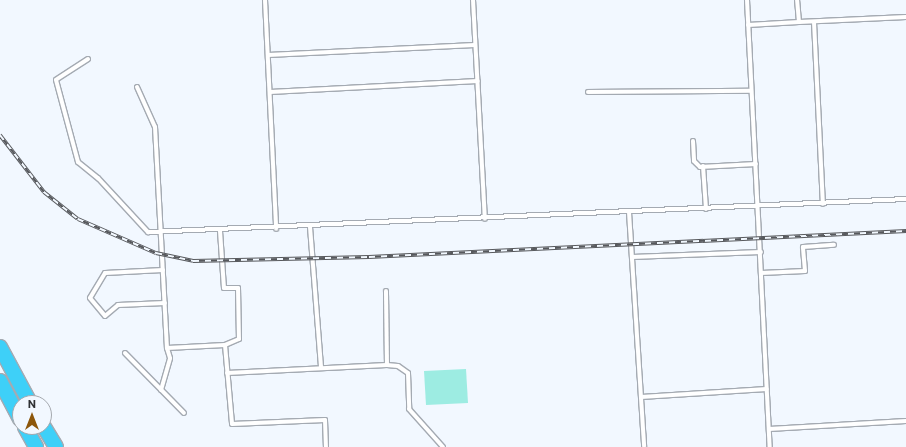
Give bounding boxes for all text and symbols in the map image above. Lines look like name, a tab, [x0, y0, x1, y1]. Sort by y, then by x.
north arrow	[12, 395, 52, 435]
text: N	[28, 397, 36, 410]

